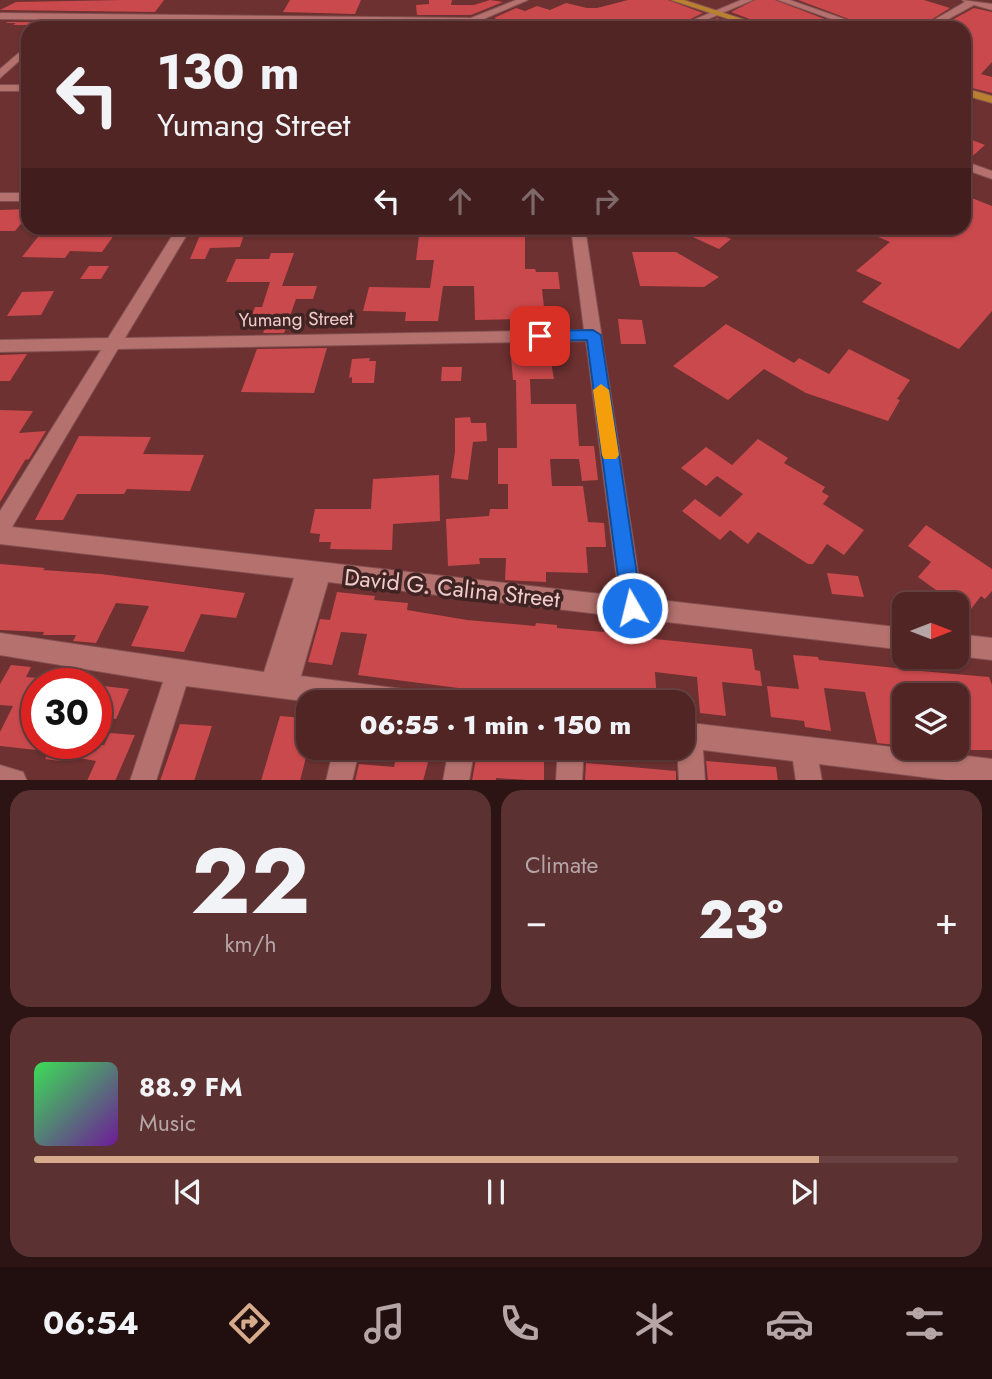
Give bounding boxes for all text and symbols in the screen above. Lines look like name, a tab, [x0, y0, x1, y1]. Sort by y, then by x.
text: 130 m	[157, 37, 300, 107]
icon: left	[42, 49, 133, 140]
text: Yumang Street	[157, 102, 351, 148]
icon: left	[368, 182, 406, 220]
icon: ahead	[441, 182, 479, 220]
icon: ahead	[514, 182, 552, 220]
icon: right	[587, 182, 625, 220]
street label: Yumang Street	[238, 304, 354, 334]
pin	[510, 306, 570, 366]
icon: arrive	[521, 317, 559, 355]
street label: David G. Calina Street	[342, 560, 562, 616]
position arrow	[595, 571, 669, 645]
north arrow	[892, 592, 970, 668]
map controls	[892, 592, 969, 760]
speed limit sign: 30	[21, 668, 112, 759]
button: layers	[892, 683, 969, 760]
text: 06:55 · 1 min · 150 m	[360, 706, 631, 744]
text: 22	[191, 816, 310, 947]
text: Climate	[525, 848, 598, 882]
text: 23°	[699, 882, 783, 958]
text: −	[525, 893, 547, 948]
text: +	[935, 893, 958, 948]
text: km/h	[225, 927, 276, 961]
text: 88.9 FM	[139, 1068, 242, 1106]
text: Music	[139, 1106, 196, 1140]
icon: previous	[169, 1173, 207, 1211]
icon: pause	[477, 1173, 515, 1211]
icon: next	[785, 1173, 823, 1211]
icon: directions	[225, 1299, 274, 1348]
icon: music	[360, 1299, 409, 1348]
icon: phone	[495, 1299, 544, 1348]
icon: climate	[630, 1299, 679, 1348]
icon: car	[765, 1299, 814, 1348]
icon: filters	[900, 1299, 949, 1348]
text: 06:54	[43, 1300, 139, 1346]

